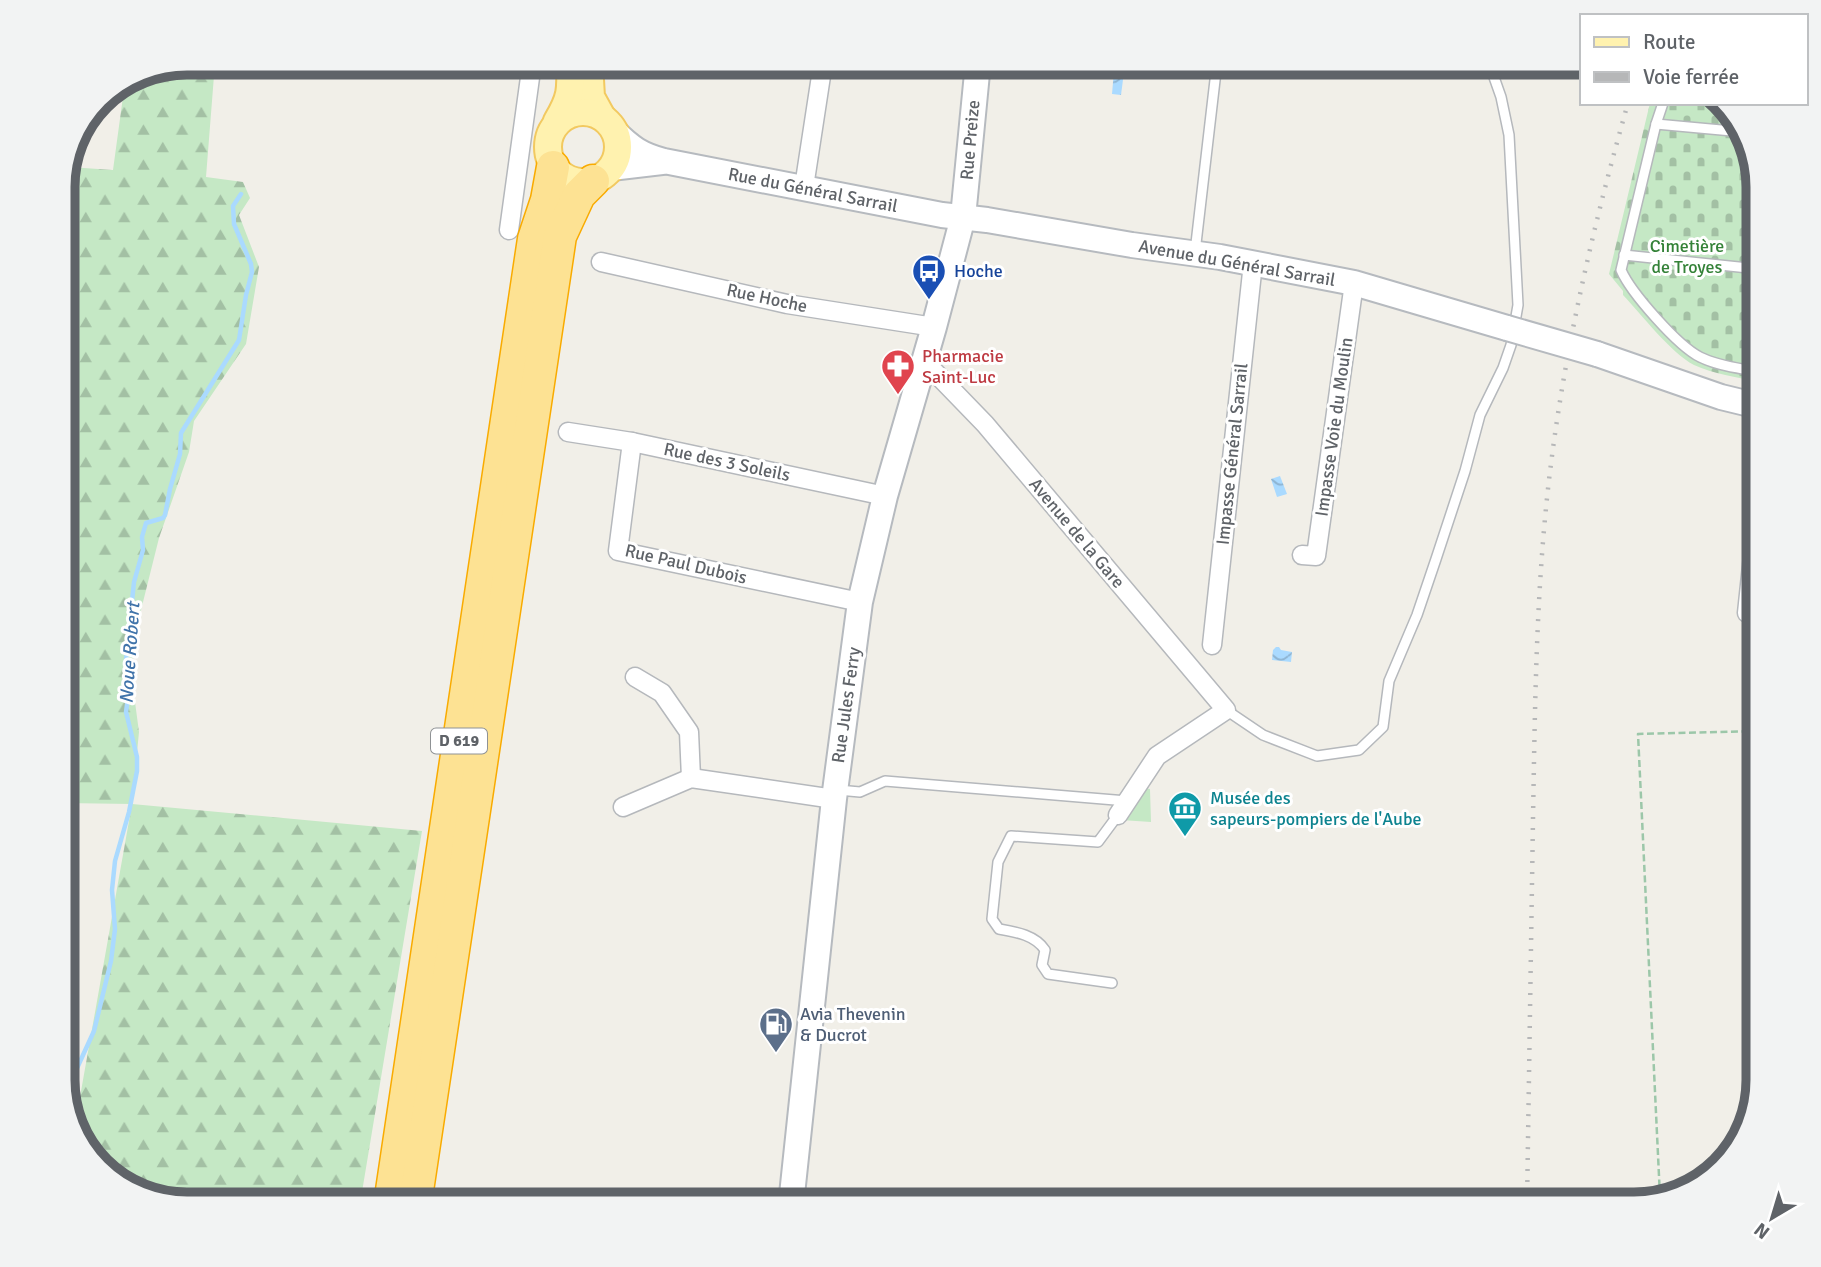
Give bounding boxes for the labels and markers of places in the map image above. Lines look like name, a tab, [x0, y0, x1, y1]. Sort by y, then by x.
bus stop icon: Hoche	[910, 252, 948, 301]
place label: Hoche	[954, 260, 1003, 282]
place label: Pharmacie Saint-Luc	[922, 345, 1004, 388]
pharmacy icon: Pharmacie Saint-Luc	[879, 347, 917, 396]
place label: Musée des sapeurs-pompiers de l'Aube	[1210, 787, 1421, 830]
museum icon: Musée des sapeurs-pompiers de l'Aube	[1166, 789, 1204, 838]
place label: Avia Thevenin & Ducrot	[800, 1003, 906, 1046]
fuel station icon: Avia Thevenin & Ducrot	[757, 1005, 795, 1054]

